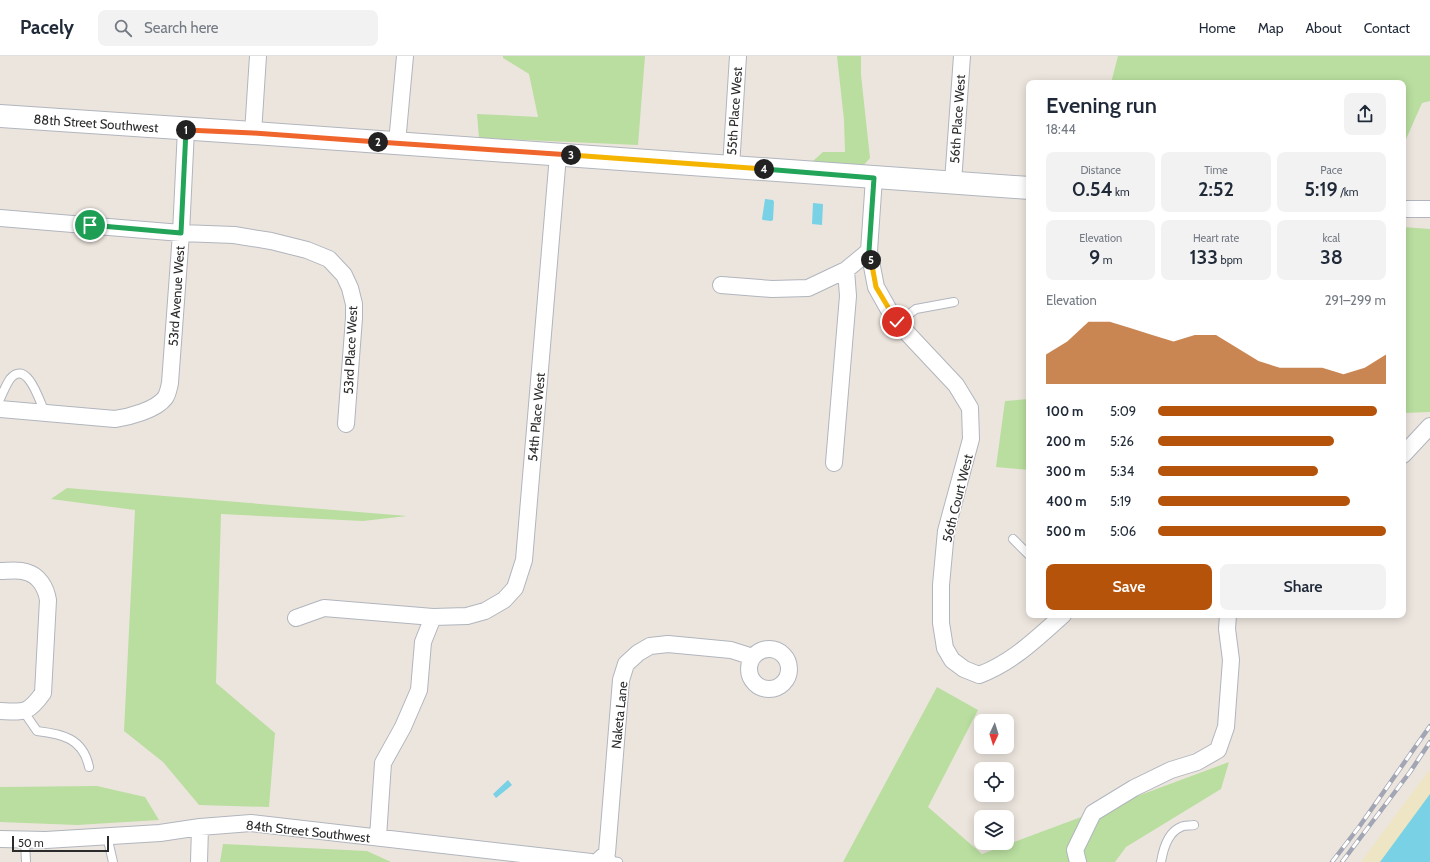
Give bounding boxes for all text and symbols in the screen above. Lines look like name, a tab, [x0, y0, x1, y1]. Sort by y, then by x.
search box	[98, 10, 378, 46]
text: Pacely	[20, 16, 74, 39]
icon: search	[112, 17, 134, 39]
text: Search here	[144, 19, 219, 37]
text: Home	[1199, 19, 1236, 37]
text: Map	[1258, 19, 1283, 37]
text: About	[1305, 19, 1342, 37]
text: Contact	[1364, 19, 1410, 37]
street label: 55th Place West	[723, 66, 745, 156]
street label: 56th Place West	[946, 73, 968, 164]
text: Evening run	[1046, 92, 1157, 119]
button: share	[1344, 93, 1386, 135]
street label: 88th Street Southwest	[33, 111, 160, 135]
pin: 1	[176, 120, 196, 140]
text: 18:44	[1046, 121, 1076, 137]
text: 1	[184, 123, 188, 137]
pin: 2	[368, 132, 388, 152]
text: 2	[375, 135, 381, 149]
pin: 3	[561, 145, 581, 165]
text: 3	[568, 148, 574, 162]
pin: 4	[754, 159, 774, 179]
text: 4	[761, 162, 767, 176]
text: Distance	[1080, 163, 1121, 177]
text: Time	[1204, 163, 1228, 177]
text: Pace	[1320, 163, 1342, 177]
text: 0.54	[1072, 177, 1113, 201]
text: 2:52	[1198, 177, 1234, 201]
text: 5:19	[1304, 177, 1338, 201]
text: km	[1113, 185, 1130, 199]
text: /km	[1338, 185, 1358, 199]
pin	[73, 208, 107, 242]
icon: arrive	[79, 214, 101, 236]
text: Elevation	[1079, 231, 1122, 245]
text: Heart rate	[1193, 231, 1239, 245]
text: kcal	[1323, 231, 1340, 245]
street label: 53rd Avenue West	[165, 245, 188, 347]
text: 9	[1089, 245, 1100, 269]
text: 133	[1189, 245, 1218, 269]
text: 38	[1320, 245, 1343, 269]
pin: 5	[861, 250, 881, 270]
text: 5	[868, 253, 874, 267]
text: m	[1100, 253, 1112, 267]
text: bpm	[1218, 253, 1243, 267]
text: Elevation	[1046, 292, 1097, 308]
text: 291–299 m	[1325, 292, 1386, 308]
street label: 53rd Place West	[340, 305, 360, 395]
pin	[880, 305, 914, 339]
icon: check	[886, 311, 908, 333]
street label: 54th Place West	[524, 371, 548, 462]
text: 100 m	[1046, 403, 1083, 419]
text: 5:09	[1110, 403, 1136, 419]
text: 200 m	[1046, 433, 1085, 449]
text: 5:26	[1110, 433, 1134, 449]
street label: 56th Court West	[938, 452, 976, 544]
text: 300 m	[1046, 463, 1086, 479]
text: 5:34	[1110, 463, 1134, 479]
text: 400 m	[1046, 493, 1087, 509]
text: 5:19	[1110, 493, 1131, 509]
text: 500 m	[1046, 523, 1086, 539]
text: 5:06	[1110, 523, 1136, 539]
button: Save	[1046, 564, 1212, 610]
button: Share	[1220, 564, 1386, 610]
street label: Naketa Lane	[608, 680, 631, 749]
north arrow	[974, 714, 1014, 754]
map controls	[974, 714, 1014, 850]
button: locate	[974, 762, 1014, 802]
button: layers	[974, 810, 1014, 850]
street label: 84th Street Southwest	[245, 817, 371, 846]
scale bar	[12, 834, 109, 853]
text: 50 m	[18, 836, 44, 850]

